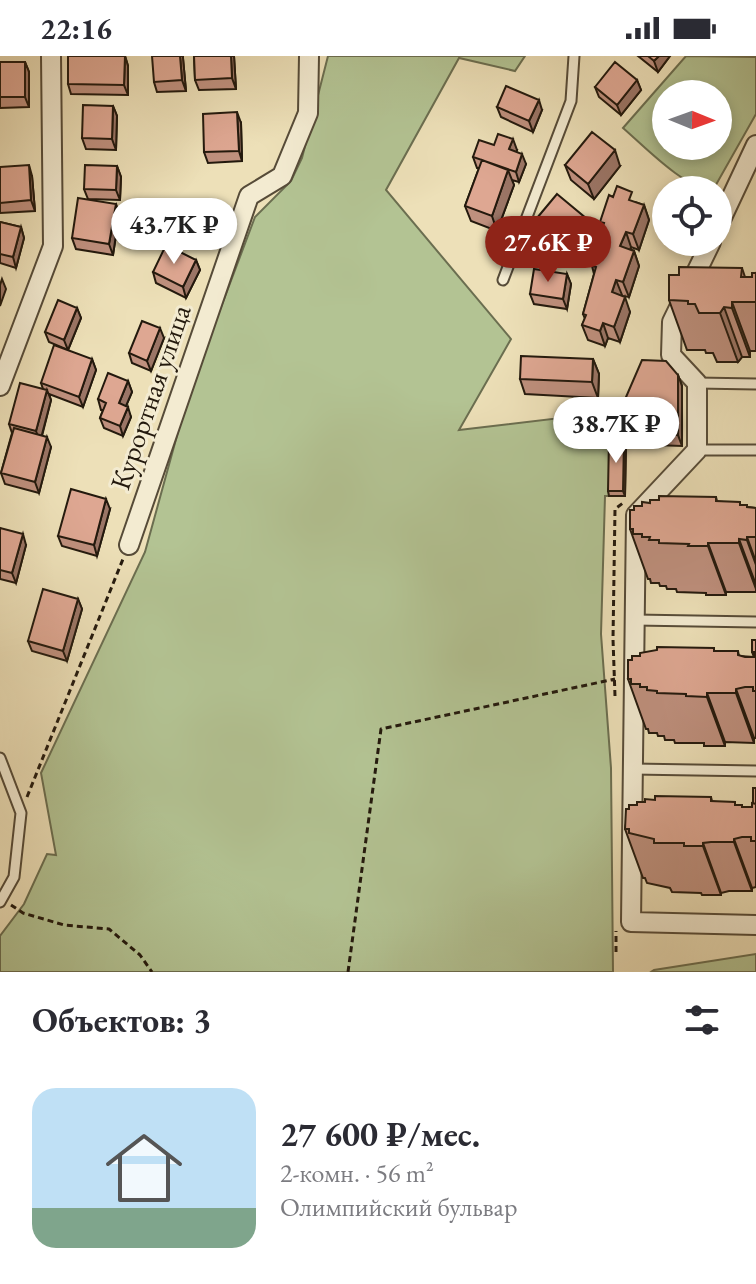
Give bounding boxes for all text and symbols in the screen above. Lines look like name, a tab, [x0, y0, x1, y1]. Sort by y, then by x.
text: 22:16	[40, 9, 112, 48]
north arrow	[652, 80, 732, 160]
map controls	[652, 80, 732, 256]
button: locate	[652, 176, 732, 256]
pin: 43.7K ₽	[100, 198, 248, 266]
text: 43.7K ₽	[129, 207, 219, 241]
pin: 27.6K ₽	[474, 216, 622, 284]
text: 27.6K ₽	[503, 225, 593, 259]
street label: Курортная улица	[102, 299, 199, 494]
pin: 38.7K ₽	[542, 397, 690, 465]
text: 38.7K ₽	[571, 406, 661, 440]
text: Объектов: 3	[32, 998, 211, 1042]
icon: filters	[680, 998, 724, 1042]
text: 27 600 ₽/мес.	[280, 1112, 480, 1156]
icon: home	[96, 1120, 192, 1216]
text: 2-комн. · 56 m²	[280, 1156, 434, 1190]
text: Олимпийский бульвар	[280, 1190, 517, 1224]

